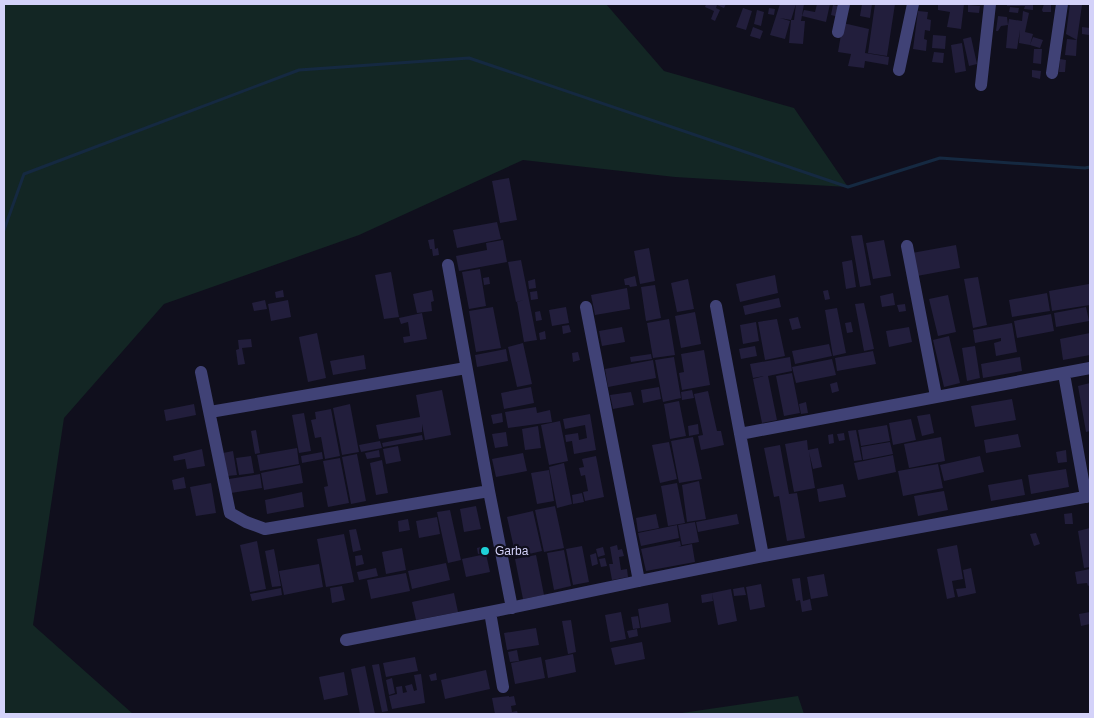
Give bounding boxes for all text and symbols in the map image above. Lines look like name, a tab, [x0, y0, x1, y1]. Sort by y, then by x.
place label: Garba	[495, 544, 529, 558]
marker: Garba	[479, 545, 491, 557]

